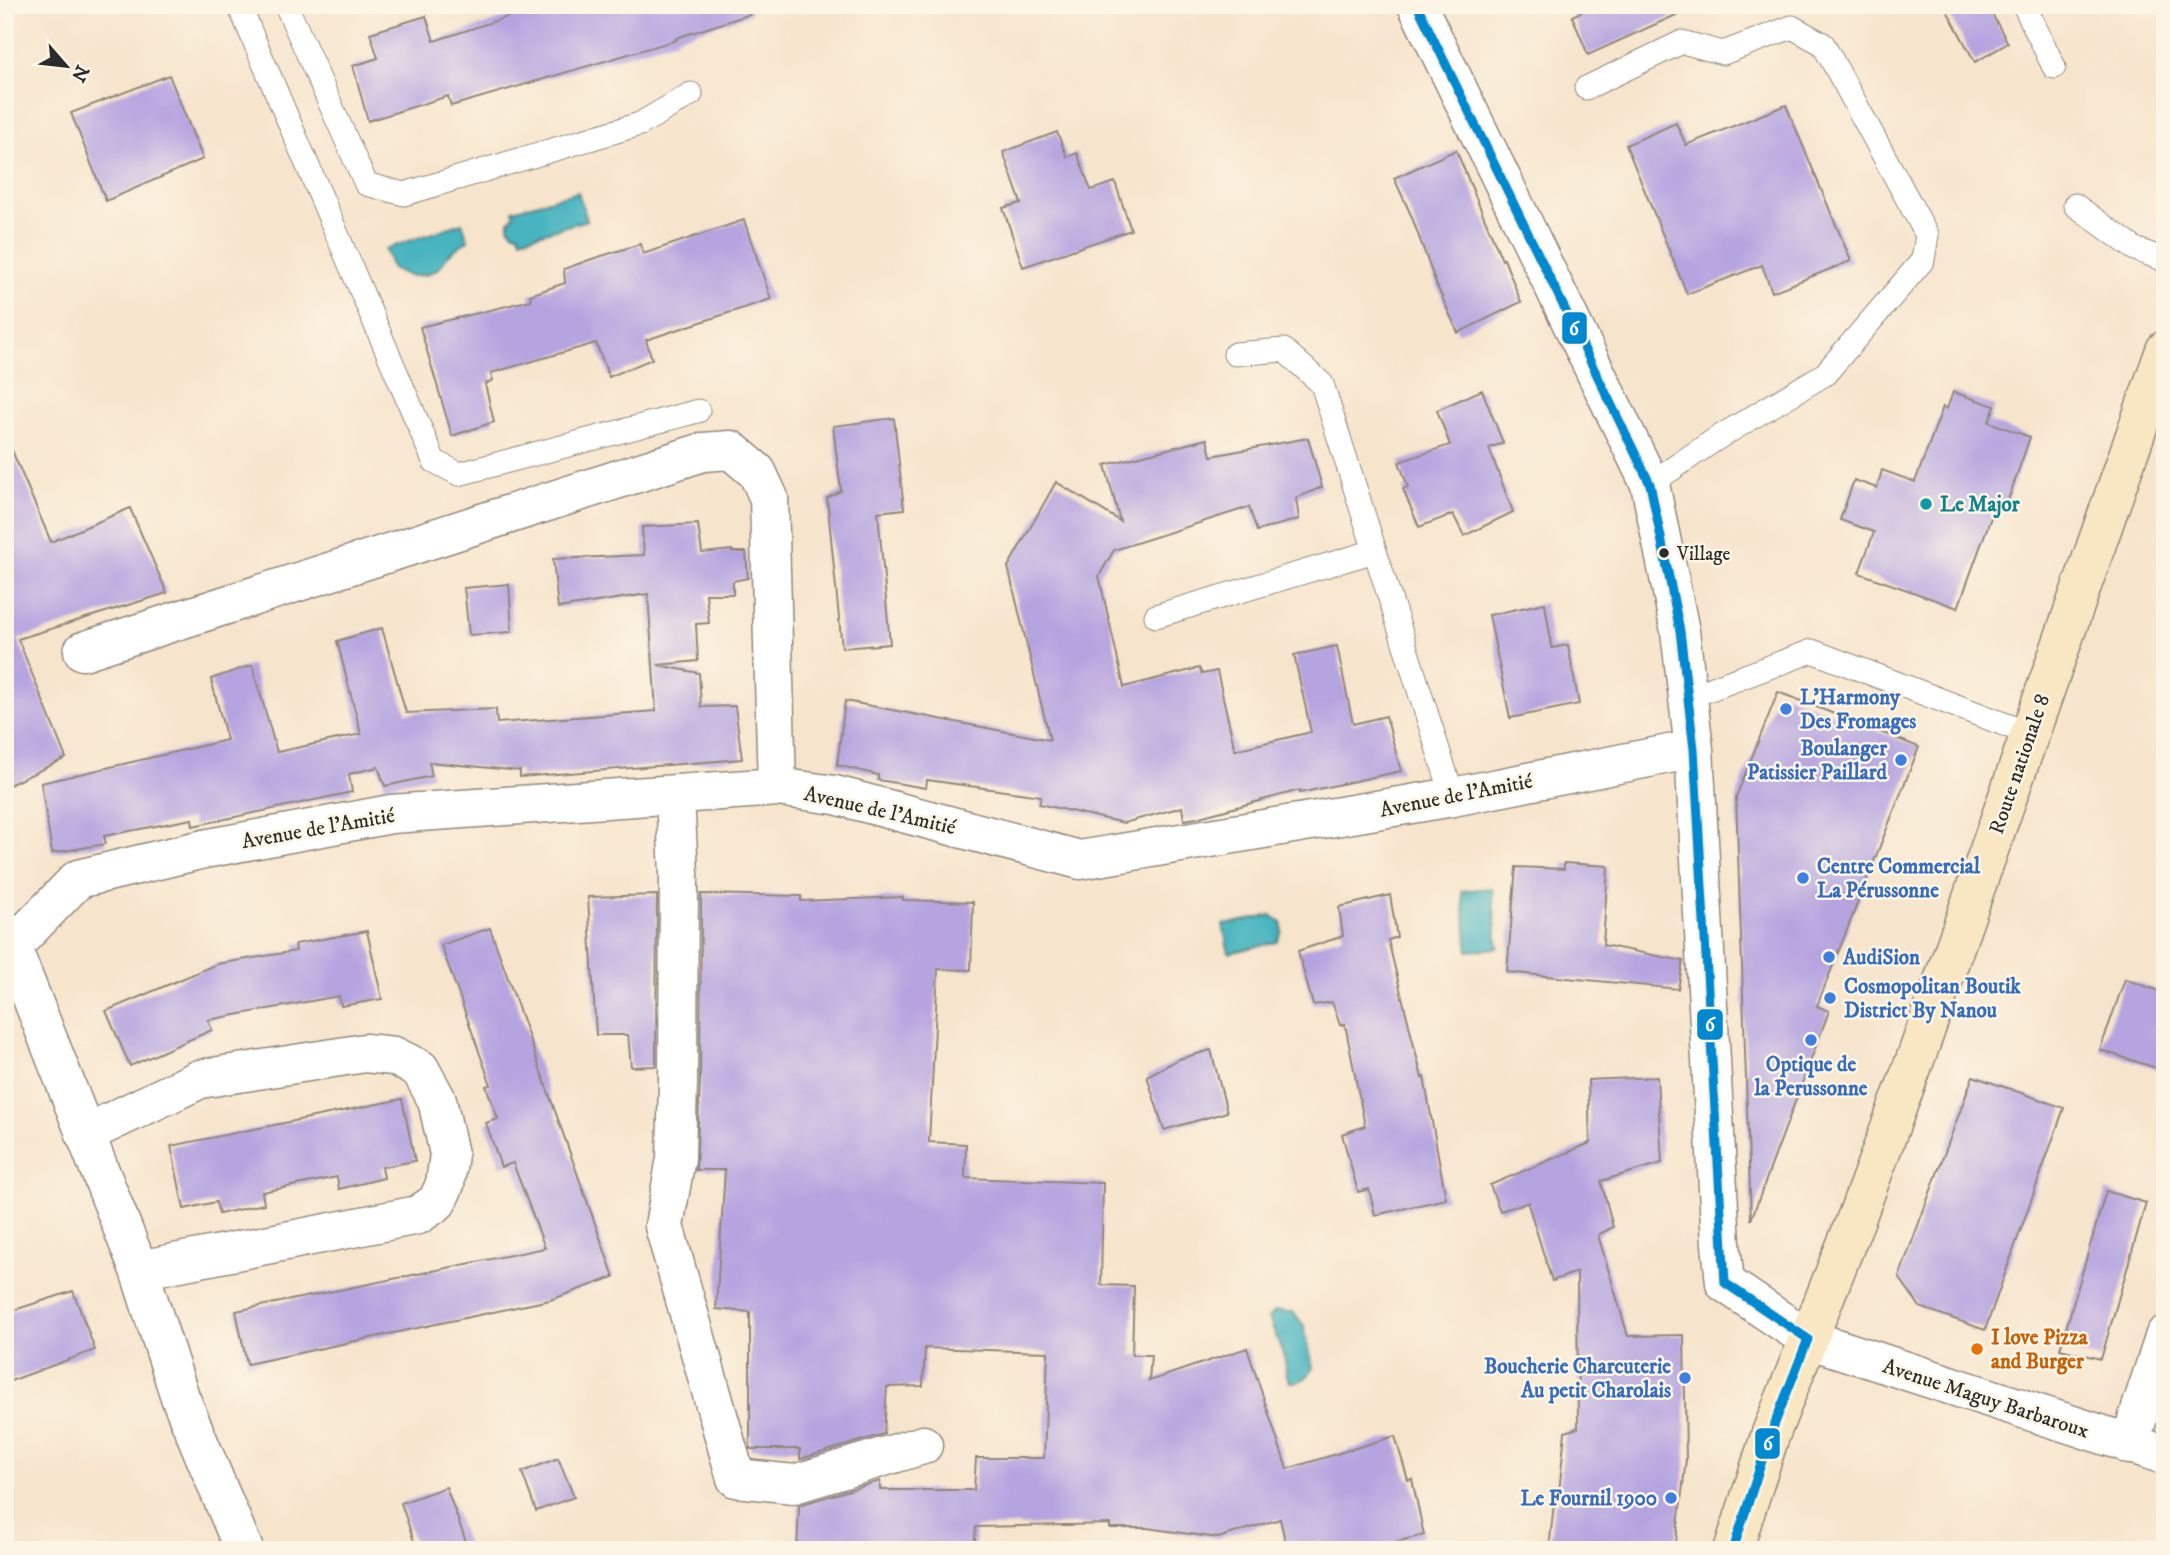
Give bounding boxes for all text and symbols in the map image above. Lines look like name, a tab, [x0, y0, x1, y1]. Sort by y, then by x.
north arrow	[32, 32, 102, 102]
text: N	[66, 61, 94, 86]
line badge: 6	[1561, 311, 1588, 345]
text: 6	[1569, 318, 1580, 341]
place label: Le Major	[1940, 492, 2021, 519]
marker: Le Major	[1918, 496, 1934, 512]
place label: Village	[1676, 543, 1731, 566]
marker: Village	[1657, 546, 1671, 560]
place label: L'Harmony Des Fromages	[1800, 685, 1916, 735]
street label: Route nationale 8	[1984, 691, 2056, 838]
marker: L'Harmony Des Fromages	[1778, 701, 1794, 717]
place label: Boulanger Patissier Paillard	[1747, 736, 1888, 786]
marker: Boulanger Patissier Paillard	[1893, 752, 1909, 768]
street label: Avenue de l'Amitié	[1378, 768, 1535, 824]
street label: Avenue de l'Amitié	[801, 781, 959, 841]
street label: Avenue de l'Amitié	[240, 803, 397, 855]
place label: Centre Commercial La Pérussonne	[1817, 854, 1981, 904]
marker: Centre Commercial La Pérussonne	[1795, 870, 1811, 886]
place label: AudiSion	[1842, 945, 1921, 971]
marker: AudiSion	[1821, 949, 1837, 965]
place label: Cosmopolitan Boutik District By Nanou	[1844, 974, 2021, 1024]
marker: Cosmopolitan Boutik District By Nanou	[1822, 990, 1838, 1006]
line badge: 6	[1696, 1008, 1724, 1041]
text: 6	[1705, 1014, 1716, 1037]
marker: Optique de la Perussonne	[1803, 1032, 1819, 1048]
place label: Optique de la Perussonne	[1753, 1052, 1868, 1102]
place label: I love Pizza and Burger	[1991, 1325, 2089, 1375]
marker: I love Pizza and Burger	[1969, 1341, 1985, 1357]
street label: Avenue Maguy Barbaroux	[1879, 1353, 2092, 1445]
place label: Boucherie Charcuterie Au petit Charolais	[1484, 1354, 1671, 1404]
marker: Boucherie Charcuterie Au petit Charolais	[1677, 1370, 1693, 1386]
line badge: 6	[1754, 1427, 1781, 1460]
text: 6	[1763, 1433, 1774, 1456]
place label: Le Fournil 1900	[1520, 1486, 1657, 1512]
marker: Le Fournil 1900	[1663, 1490, 1679, 1506]

